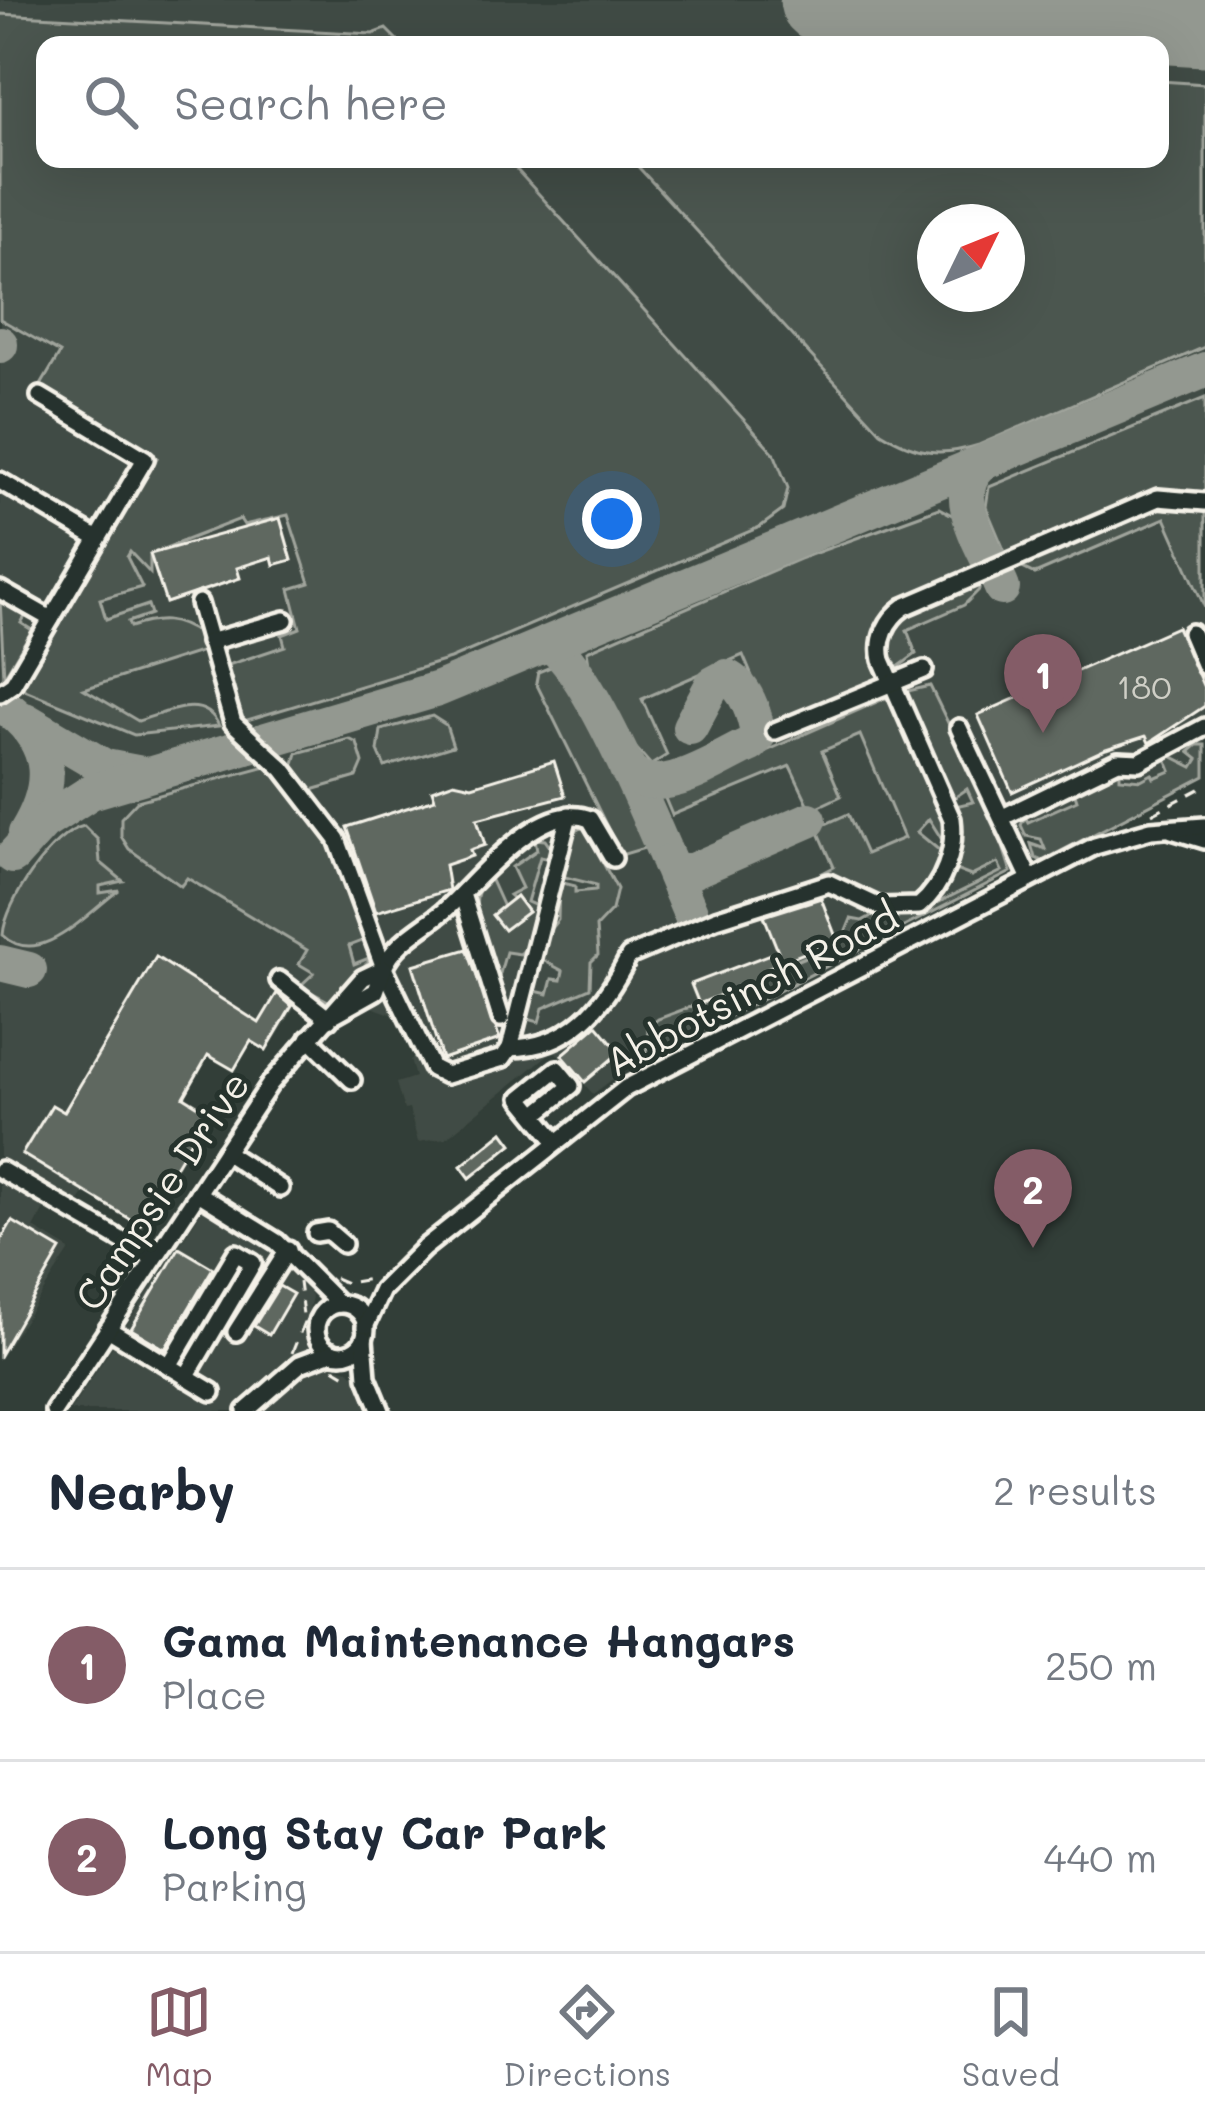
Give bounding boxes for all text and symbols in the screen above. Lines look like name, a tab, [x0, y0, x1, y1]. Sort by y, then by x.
search box	[36, 36, 1169, 168]
icon: search	[78, 69, 144, 135]
text: Search here	[174, 73, 448, 131]
north arrow	[917, 204, 1025, 312]
your location	[582, 489, 642, 549]
pin: 1	[1004, 634, 1082, 733]
house number: 180	[1116, 664, 1172, 707]
street label: Abbotsinch Road	[596, 889, 906, 1087]
street label: Campsie Drive	[62, 1061, 260, 1319]
pin: 2	[994, 1149, 1072, 1248]
text: Nearby	[48, 1456, 235, 1523]
text: 2 results	[993, 1464, 1157, 1515]
text: Gama Maintenance Hangars	[162, 1610, 795, 1668]
text: 1	[78, 1639, 96, 1690]
text: 250 m	[1045, 1639, 1157, 1690]
text: Place	[162, 1668, 267, 1719]
text: Long Stay Car Park	[162, 1802, 607, 1860]
text: 2	[76, 1831, 98, 1882]
text: 440 m	[1044, 1831, 1157, 1882]
text: Parking	[162, 1860, 307, 1911]
tab: Map	[145, 1979, 213, 2094]
tab: Directions	[503, 1979, 671, 2094]
tab: Saved	[962, 1979, 1060, 2094]

